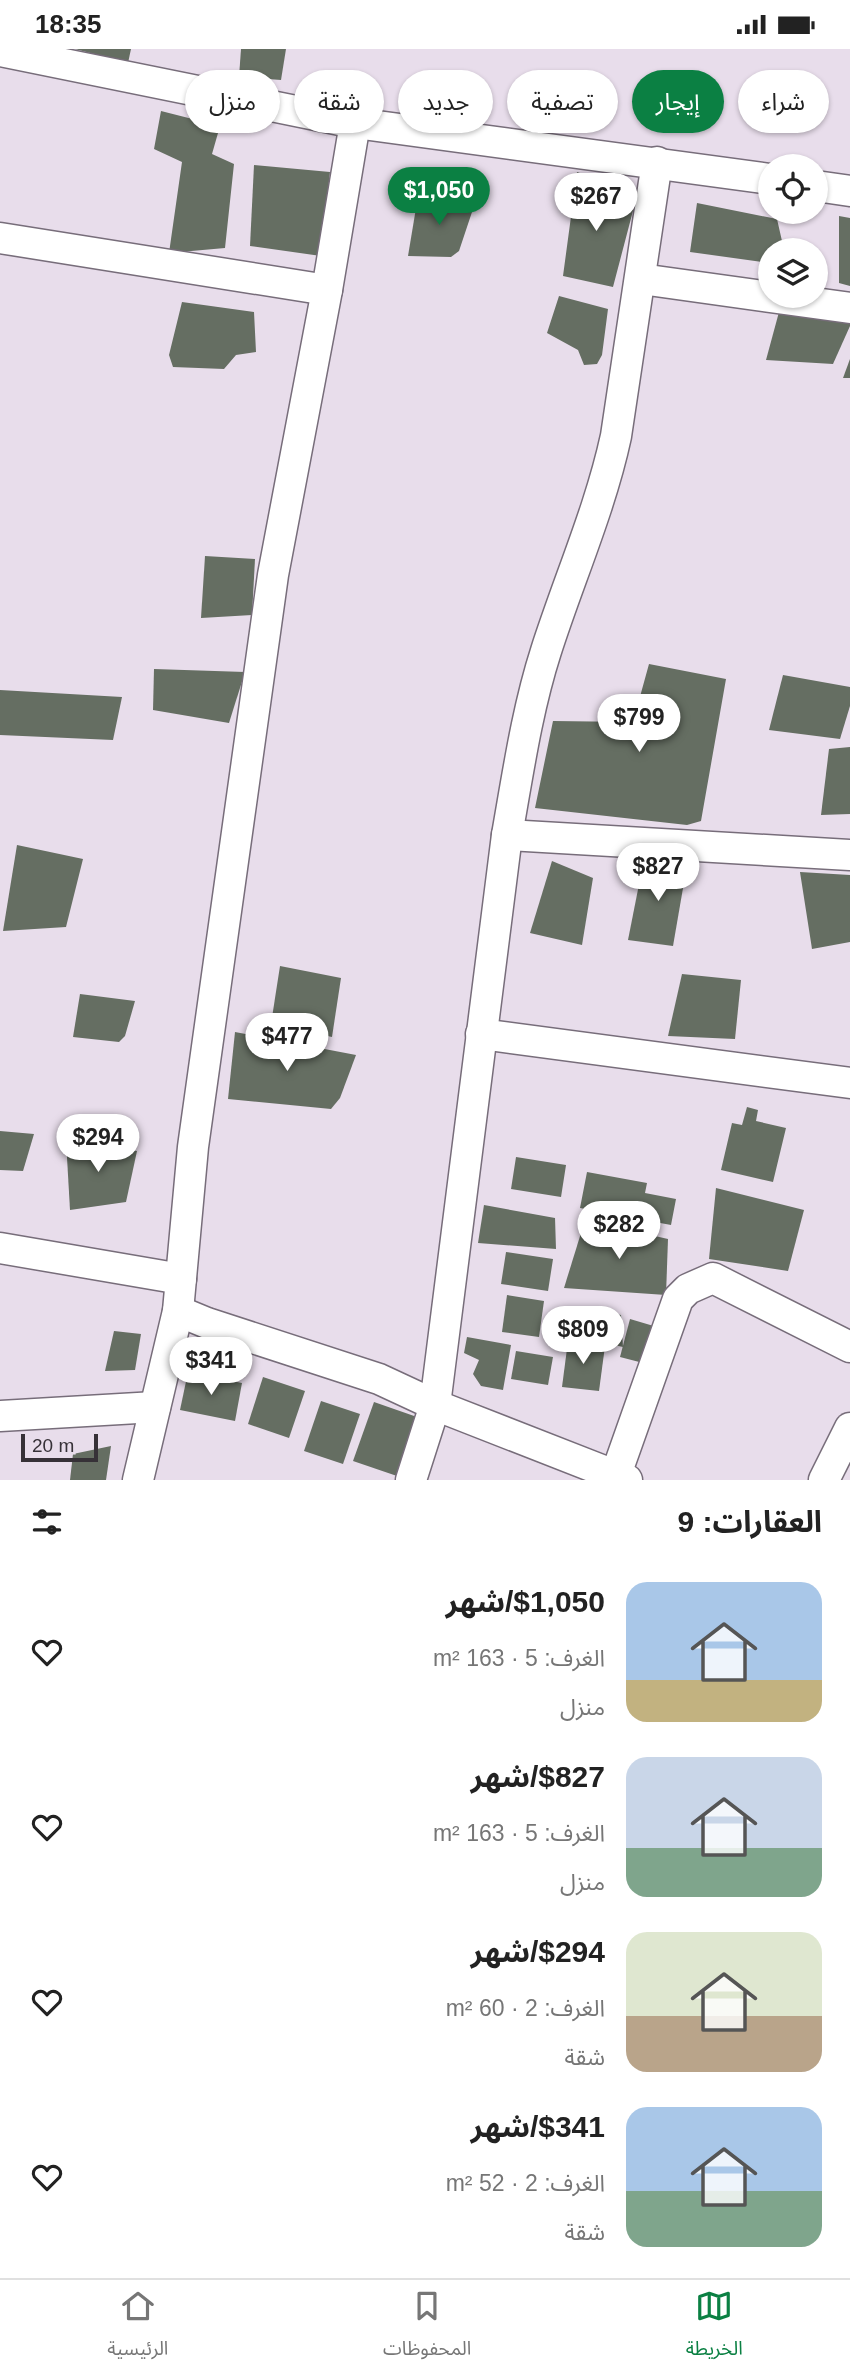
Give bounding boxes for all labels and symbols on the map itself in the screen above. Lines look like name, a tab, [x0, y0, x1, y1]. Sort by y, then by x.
pin: $1,050	[382, 167, 496, 227]
pin: $267	[555, 173, 637, 233]
pin: $799	[598, 695, 680, 754]
pin: $827	[617, 843, 699, 903]
pin: $477	[246, 1013, 328, 1073]
pin: $294	[57, 1115, 139, 1174]
pin: $282	[578, 1201, 660, 1261]
pin: $809	[542, 1307, 624, 1366]
pin: $341	[170, 1337, 252, 1397]
scale bar	[21, 1431, 98, 1463]

